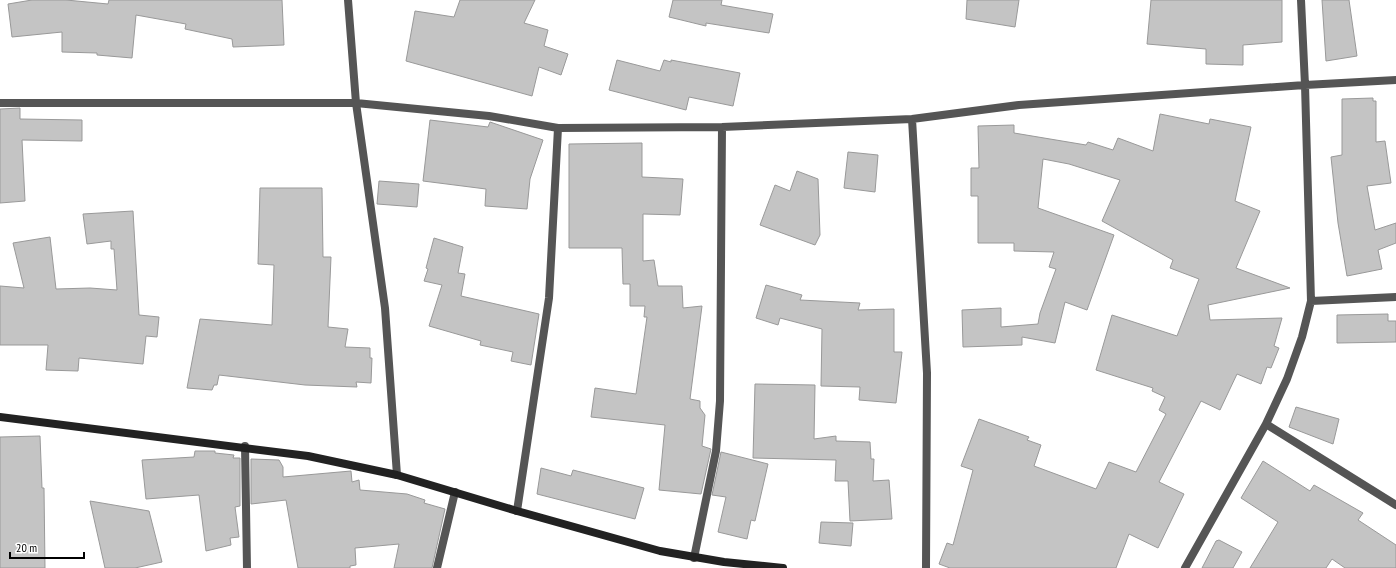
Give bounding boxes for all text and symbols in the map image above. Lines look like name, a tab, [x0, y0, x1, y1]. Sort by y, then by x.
scale bar	[10, 534, 84, 560]
text: 20 m	[16, 540, 37, 555]

